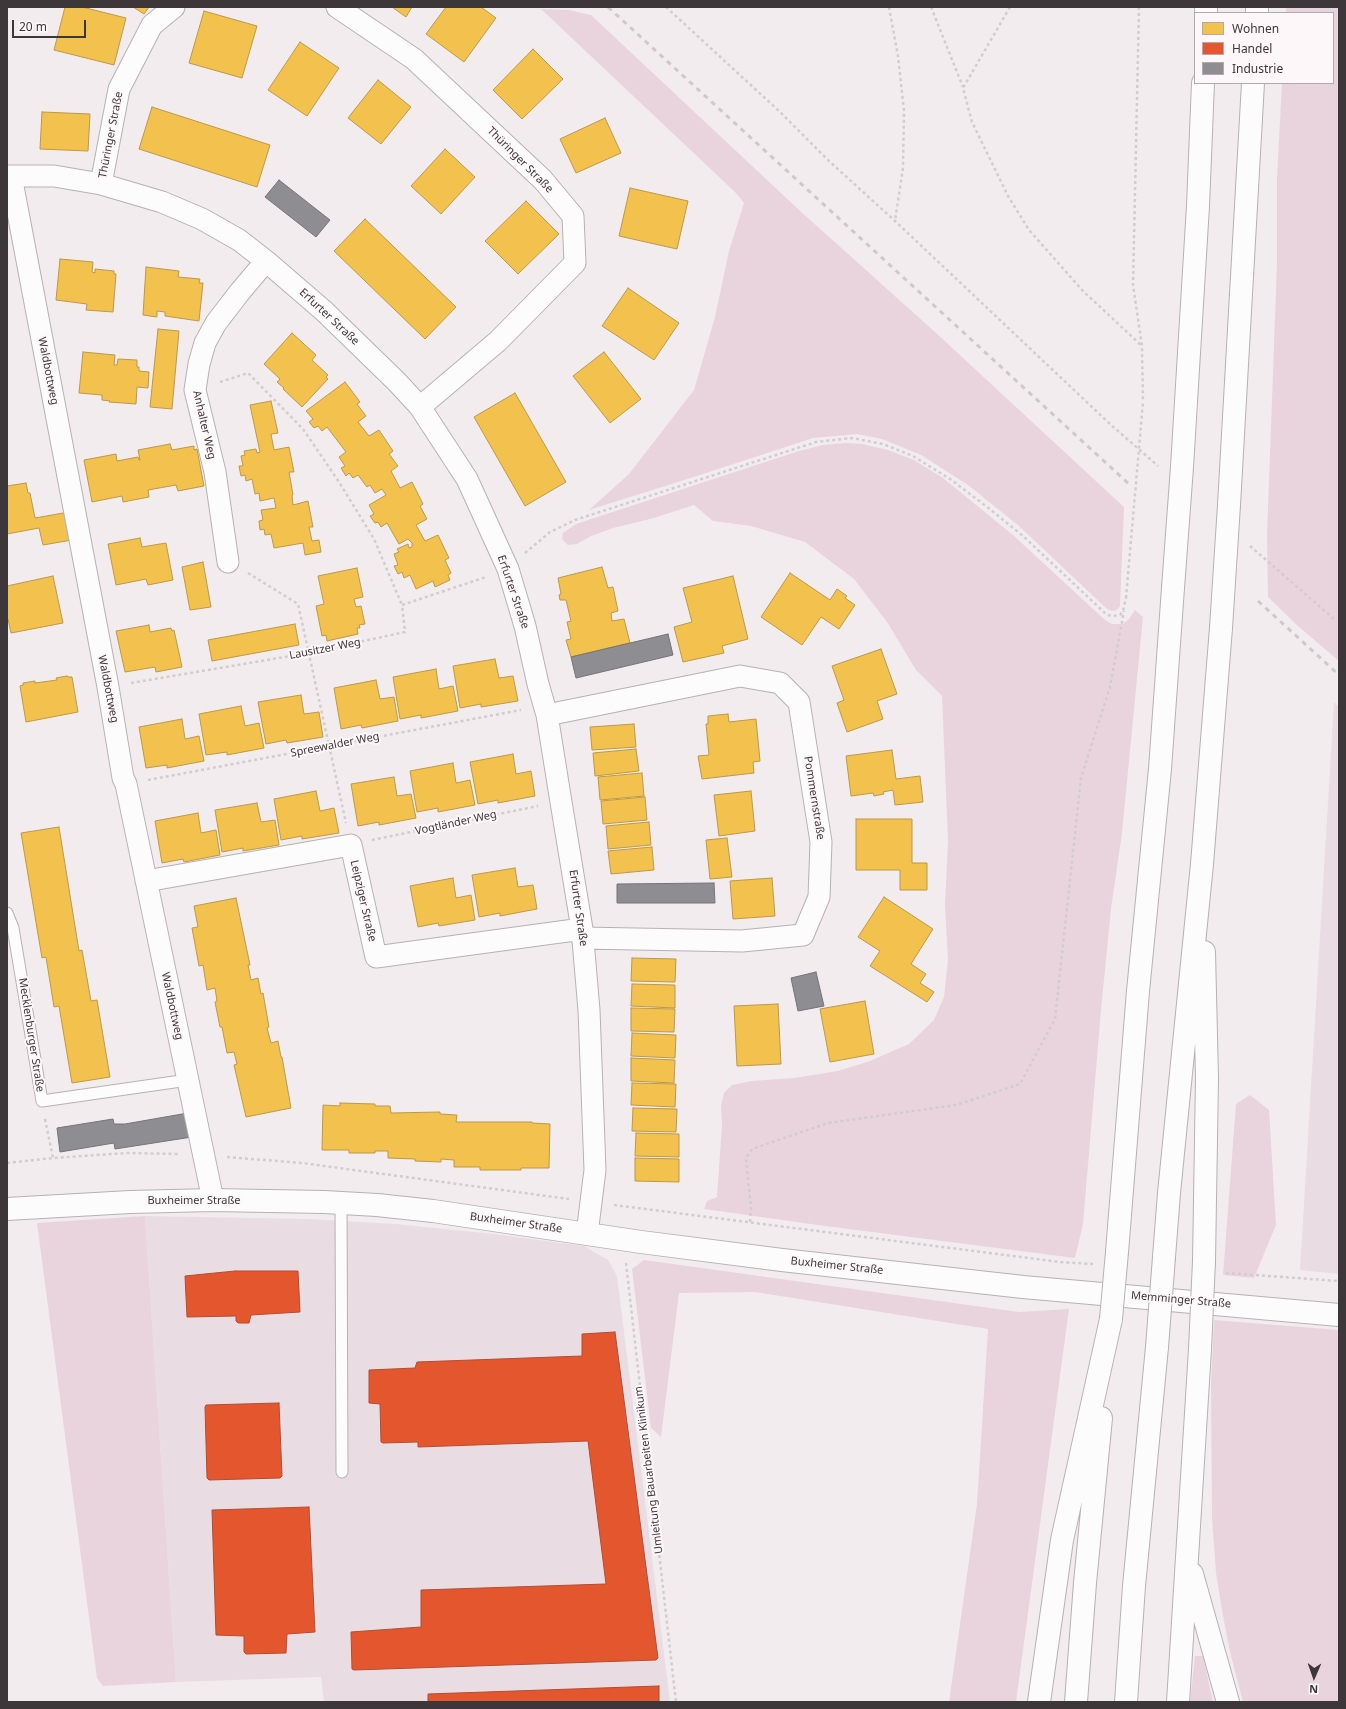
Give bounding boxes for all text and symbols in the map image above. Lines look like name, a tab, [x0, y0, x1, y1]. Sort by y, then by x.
scale bar	[14, 12, 88, 38]
legend	[1194, 12, 1334, 84]
text: 20 m	[19, 18, 47, 35]
text: Wohnen	[1232, 20, 1279, 37]
text: Handel	[1232, 40, 1272, 57]
text: Industrie	[1232, 60, 1283, 77]
street label: Thüringer Straße	[96, 91, 126, 179]
street label: Thüringer Straße	[484, 124, 556, 196]
street label: Erfurter Straße	[296, 286, 362, 348]
street label: Waldbottweg	[35, 336, 61, 406]
street label: Anhalter Weg	[190, 389, 218, 461]
street label: Erfurter Straße	[494, 553, 532, 631]
street label: Lausitzer Weg	[288, 636, 362, 662]
street label: Waldbottweg	[95, 654, 121, 724]
street label: Spreewalder Weg	[289, 730, 381, 760]
street label: Pommernstraße	[801, 755, 827, 841]
street label: Vogtländer Weg	[414, 808, 498, 838]
street label: Leipziger Straße	[347, 859, 379, 943]
street label: Erfurter Straße	[566, 869, 590, 947]
street label: Waldbottweg	[158, 971, 186, 1041]
street label: Mecklenburger Straße	[15, 977, 47, 1093]
street label: Buxheimer Straße	[147, 1194, 241, 1208]
street label: Buxheimer Straße	[469, 1210, 563, 1236]
street label: Buxheimer Straße	[790, 1255, 884, 1277]
street label: Memminger Straße	[1130, 1289, 1232, 1311]
street label: Umleitung Bauarbeiten Klinikum	[632, 1385, 666, 1555]
north arrow	[1294, 1657, 1334, 1697]
text: N	[1309, 1682, 1318, 1697]

